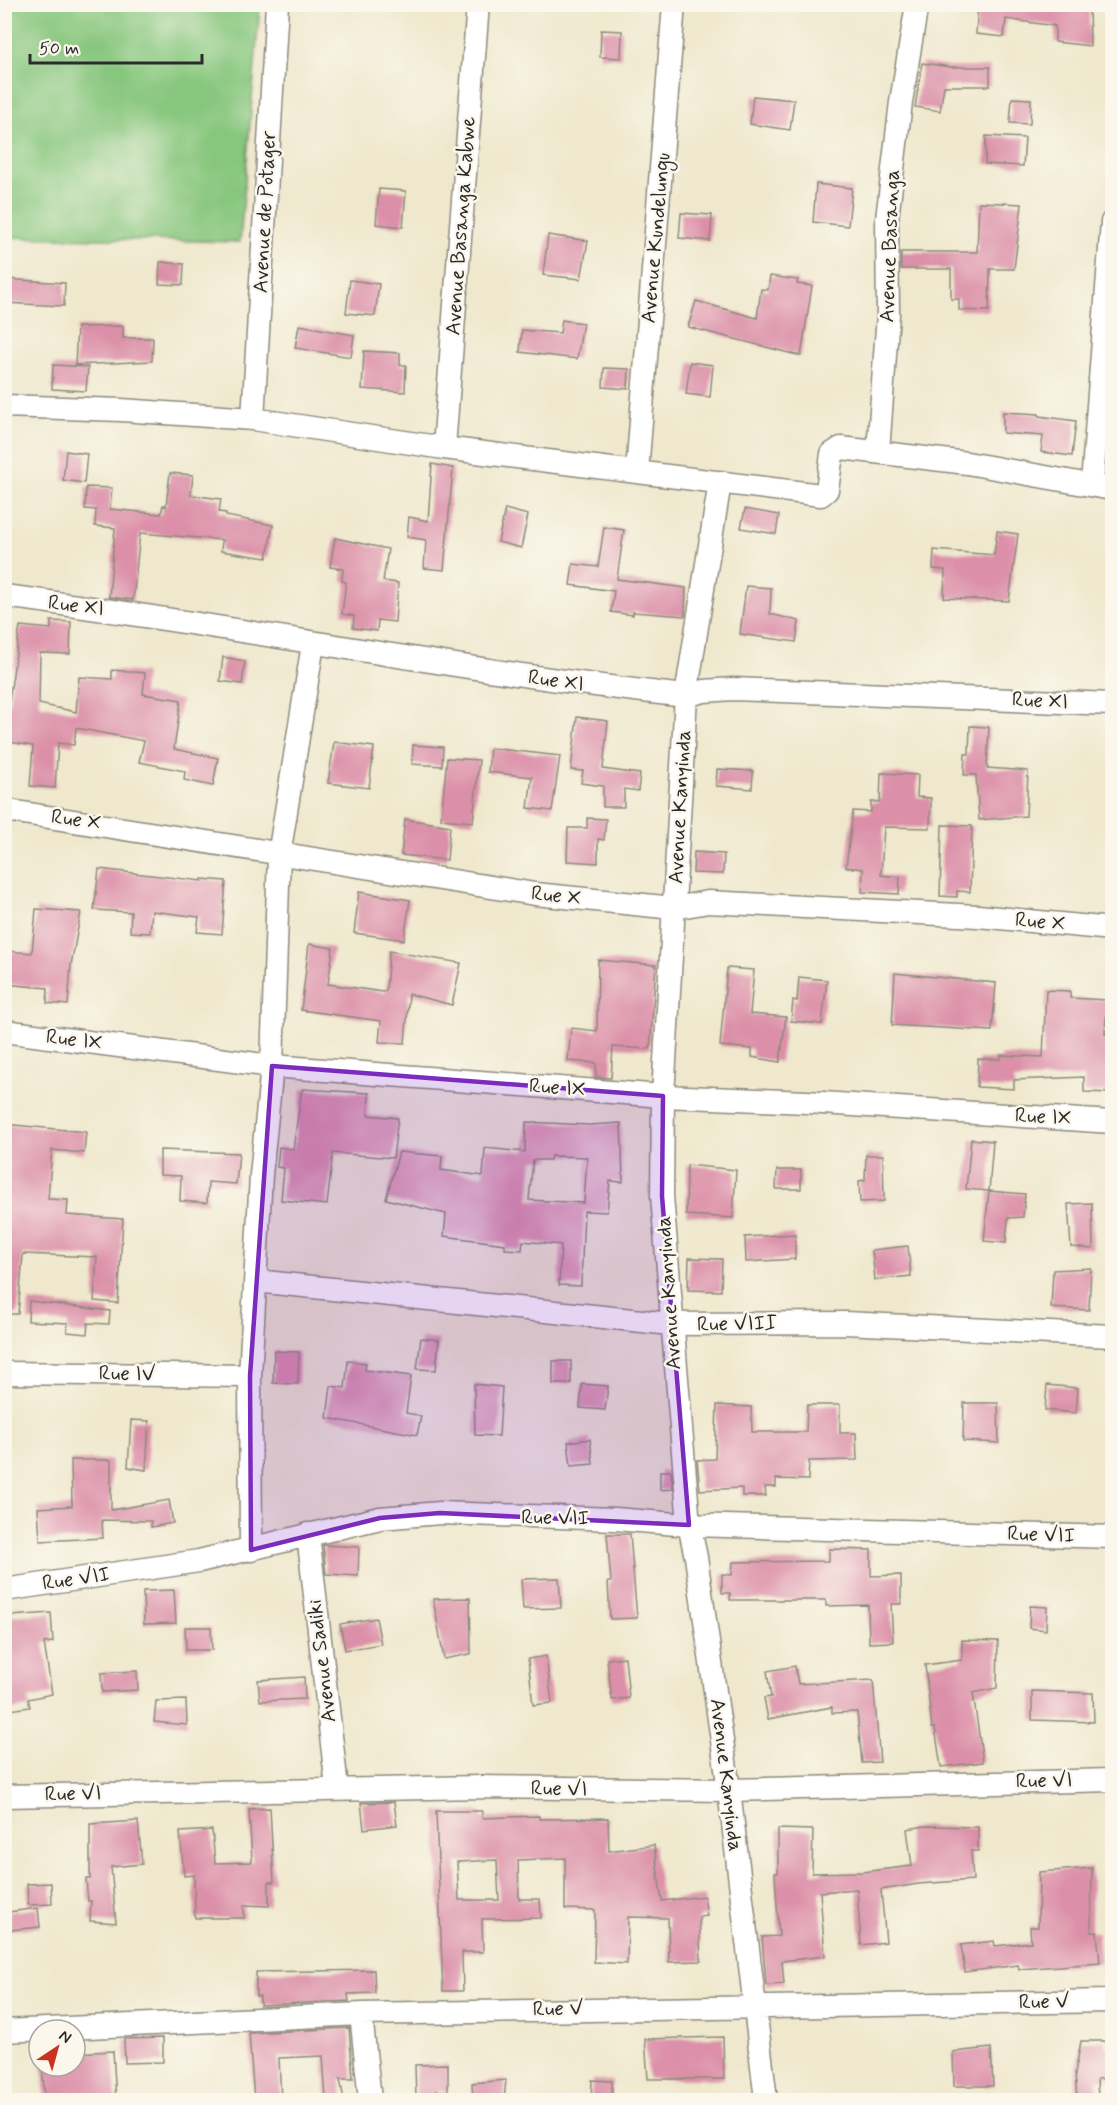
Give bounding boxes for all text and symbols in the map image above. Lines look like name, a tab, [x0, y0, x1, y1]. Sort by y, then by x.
scale bar	[30, 27, 202, 65]
text: 50 m	[39, 37, 79, 61]
street label: Avenue Basanga Kabwe	[439, 116, 483, 336]
street label: Avenue de Potager	[247, 130, 283, 294]
street label: Avenue Kundelungu	[635, 151, 678, 325]
street label: Avenue Basanga	[873, 169, 907, 323]
street label: Rue XI	[46, 589, 106, 623]
street label: Rue XI	[526, 663, 586, 699]
street label: Rue XI	[1011, 686, 1069, 716]
street label: Avenue Kanyinda	[662, 729, 698, 885]
street label: Rue X	[49, 803, 103, 837]
street label: Rue X	[530, 879, 582, 913]
street label: Rue X	[1014, 906, 1066, 938]
street label: Rue IX	[44, 1023, 104, 1057]
street label: Rue IX	[528, 1072, 586, 1104]
street label: Rue IX	[1014, 1102, 1072, 1132]
street label: Avenue Kanyinda	[650, 1215, 688, 1371]
street label: Rue VIII	[697, 1309, 777, 1339]
street label: Rue IV	[98, 1360, 156, 1389]
street label: Rue VII	[521, 1503, 589, 1533]
street label: Rue VII	[1007, 1520, 1075, 1550]
street label: Rue VII	[40, 1560, 112, 1598]
street label: Avenue Sadiki	[301, 1598, 343, 1724]
street label: Avenue Kanyinda	[703, 1697, 749, 1853]
street label: Rue VI	[1015, 1767, 1073, 1795]
street label: Rue VI	[530, 1775, 588, 1803]
street label: Rue VI	[44, 1780, 102, 1808]
street label: Rue V	[1019, 1988, 1070, 2016]
street label: Rue V	[533, 1995, 584, 2023]
north arrow	[27, 2018, 87, 2078]
text: N	[54, 2025, 75, 2049]

